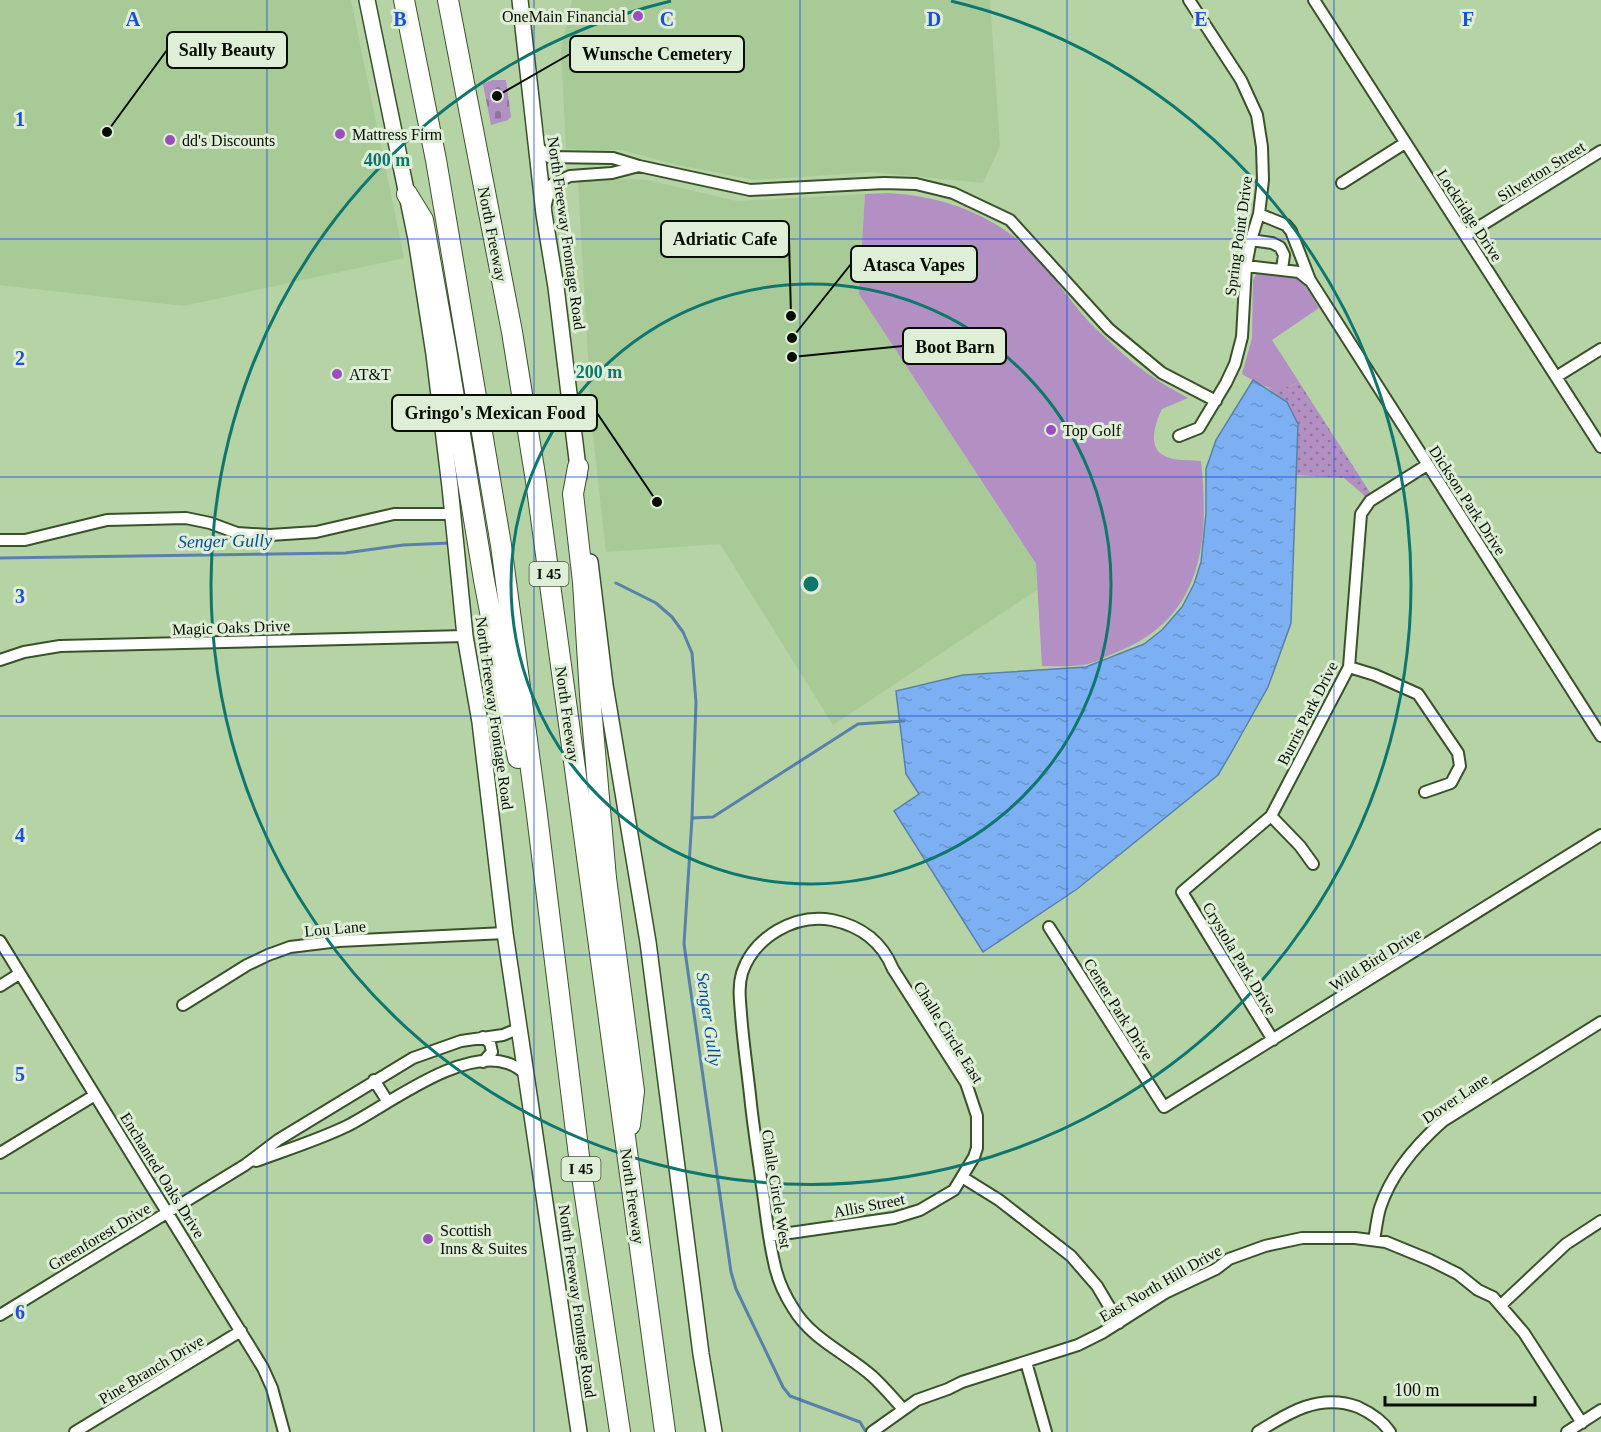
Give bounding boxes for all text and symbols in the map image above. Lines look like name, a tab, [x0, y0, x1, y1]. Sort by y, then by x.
text: A	[126, 8, 141, 30]
text: B	[393, 8, 407, 30]
place label: OneMain Financial	[502, 8, 627, 25]
text: C	[660, 8, 674, 30]
text: D	[927, 8, 941, 30]
text: E	[1194, 8, 1208, 30]
text: F	[1462, 8, 1474, 30]
marker: OneMain Financial	[631, 9, 645, 23]
callout: Sally Beauty	[167, 32, 287, 68]
callout: Wunsche Cemetery	[570, 36, 744, 72]
text: Sally Beauty	[179, 40, 275, 60]
text: Wunsche Cemetery	[582, 44, 732, 64]
text: 1	[15, 108, 25, 130]
place label: Mattress Firm	[352, 126, 443, 143]
marker: Mattress Firm	[333, 127, 347, 141]
place label: dd's Discounts	[182, 132, 275, 149]
marker: dd's Discounts	[163, 133, 177, 147]
street label: North Freeway Frontage Road	[544, 135, 588, 331]
street label: Silverton Street	[1494, 137, 1589, 205]
text: 400 m	[364, 150, 410, 170]
street label: Lockridge Drive	[1433, 166, 1506, 265]
street label: Spring Point Drive	[1222, 175, 1256, 297]
street label: North Freeway	[474, 185, 510, 283]
callout: Adriatic Cafe	[661, 221, 789, 257]
text: Adriatic Cafe	[673, 229, 777, 249]
callout: Atasca Vapes	[851, 246, 977, 282]
text: Atasca Vapes	[863, 255, 965, 275]
callout: Boot Barn	[903, 328, 1006, 364]
text: Boot Barn	[915, 337, 995, 357]
text: 2	[15, 347, 25, 369]
text: 200 m	[576, 362, 622, 382]
place label: AT&T	[349, 366, 391, 383]
marker: AT&T	[330, 367, 344, 381]
callout: Gringo's Mexican Food	[392, 395, 597, 431]
text: Gringo's Mexican Food	[405, 403, 586, 423]
place label: Top Golf	[1063, 422, 1122, 440]
marker: Top Golf	[1044, 423, 1058, 437]
street label: Dickson Park Drive	[1426, 442, 1509, 558]
water label: Senger Gully	[178, 530, 272, 552]
road number: I 45	[530, 562, 568, 586]
centre of rings	[801, 574, 821, 594]
text: 3	[15, 585, 25, 607]
street label: North Freeway Frontage Road	[472, 615, 516, 811]
street label: Magic Oaks Drive	[172, 617, 290, 639]
street label: Burris Park Drive	[1274, 659, 1341, 768]
street label: North Freeway	[551, 665, 583, 763]
text: 4	[15, 824, 25, 846]
street label: Crystola Park Drive	[1198, 899, 1280, 1018]
street label: Lou Lane	[304, 917, 367, 940]
street label: Wild Bird Drive	[1327, 925, 1424, 994]
street label: Center Park Drive	[1081, 955, 1157, 1063]
water label: Senger Gully	[693, 971, 725, 1067]
street label: Challe Circle East	[911, 978, 987, 1087]
text: 5	[15, 1063, 25, 1085]
street label: Dover Lane	[1419, 1070, 1492, 1127]
street label: Enchanted Oaks Drive	[117, 1109, 208, 1241]
street label: Challe Circle West	[759, 1128, 794, 1250]
street label: North Freeway	[616, 1147, 648, 1245]
road number: I 45	[562, 1157, 600, 1181]
street label: Allis Street	[832, 1190, 907, 1221]
street label: Greenforest Drive	[45, 1199, 153, 1274]
street label: North Freeway Frontage Road	[555, 1203, 599, 1399]
place label: Scottish Inns & Suites	[440, 1222, 527, 1257]
marker: Scottish Inns & Suites	[421, 1232, 435, 1246]
street label: East North Hill Drive	[1096, 1242, 1224, 1325]
text: 6	[15, 1301, 25, 1323]
street label: Pine Branch Drive	[96, 1331, 207, 1407]
scale bar	[1385, 1369, 1535, 1407]
text: 100 m	[1394, 1380, 1440, 1400]

